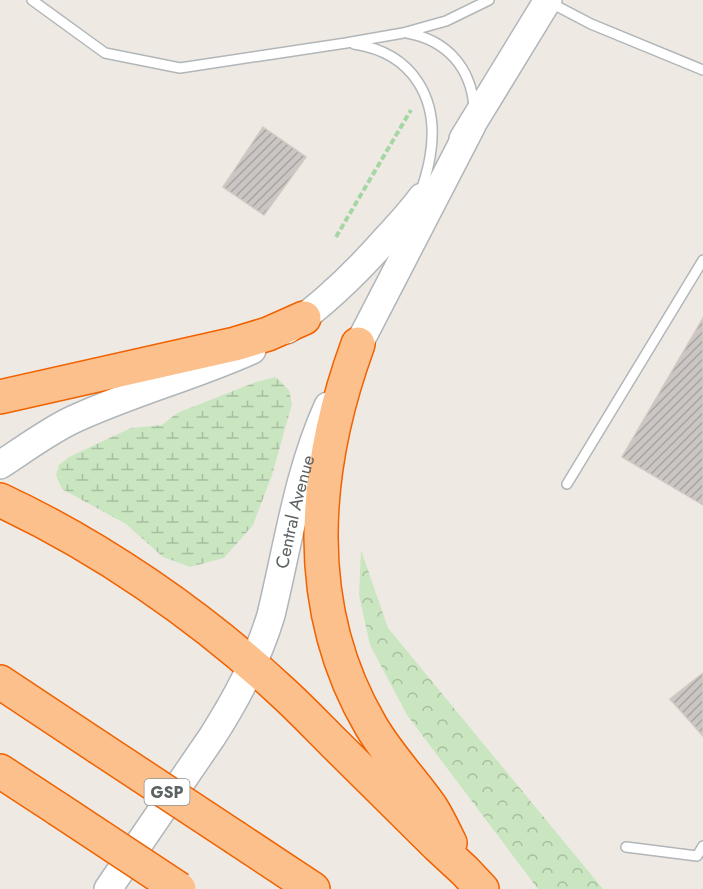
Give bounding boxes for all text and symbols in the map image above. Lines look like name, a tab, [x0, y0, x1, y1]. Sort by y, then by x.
street label: Central Avenue	[269, 452, 322, 571]
road number: GSP	[144, 779, 190, 805]

